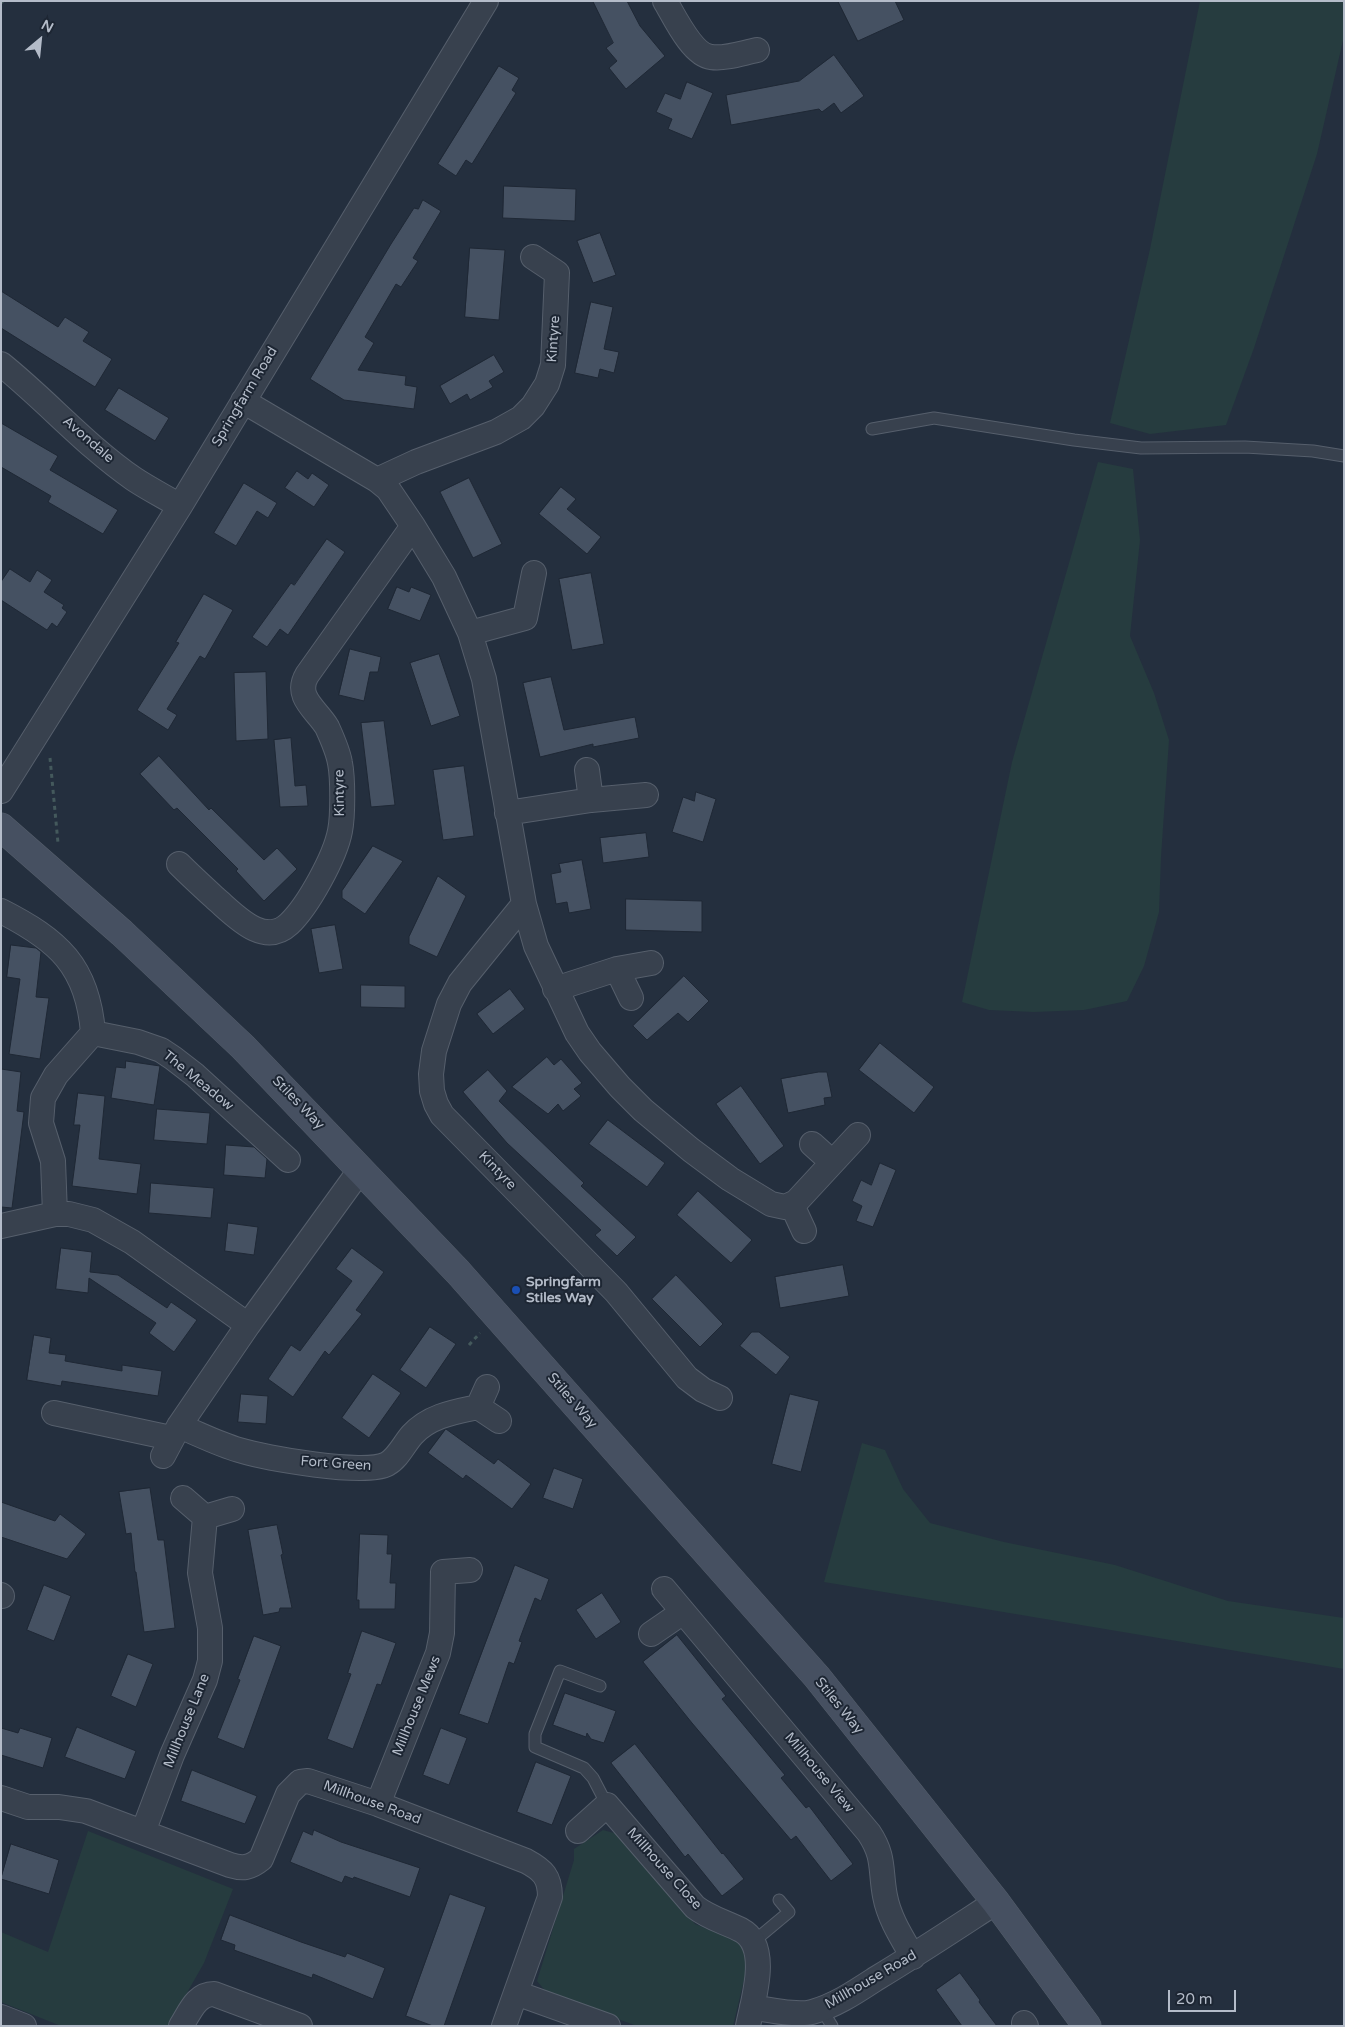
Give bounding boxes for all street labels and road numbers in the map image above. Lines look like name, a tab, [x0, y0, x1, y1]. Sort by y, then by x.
street label: Kintyre	[544, 315, 564, 363]
street label: Springfarm Road	[209, 344, 281, 450]
street label: Avondale	[59, 413, 117, 467]
street label: Kintyre	[331, 769, 349, 817]
street label: The Meadow	[159, 1047, 237, 1115]
street label: Stiles Way	[268, 1073, 328, 1133]
street label: Kintyre	[475, 1148, 519, 1194]
street label: Stiles Way	[543, 1370, 601, 1432]
street label: Fort Green	[300, 1453, 372, 1475]
street label: Millhouse Mews	[389, 1653, 445, 1759]
street label: Millhouse Lane	[160, 1671, 214, 1771]
street label: Stiles Way	[811, 1674, 867, 1738]
street label: Millhouse View	[781, 1729, 857, 1817]
street label: Millhouse Road	[321, 1778, 423, 1828]
street label: Millhouse Close	[623, 1825, 705, 1913]
street label: Millhouse Road	[822, 1947, 920, 2013]

